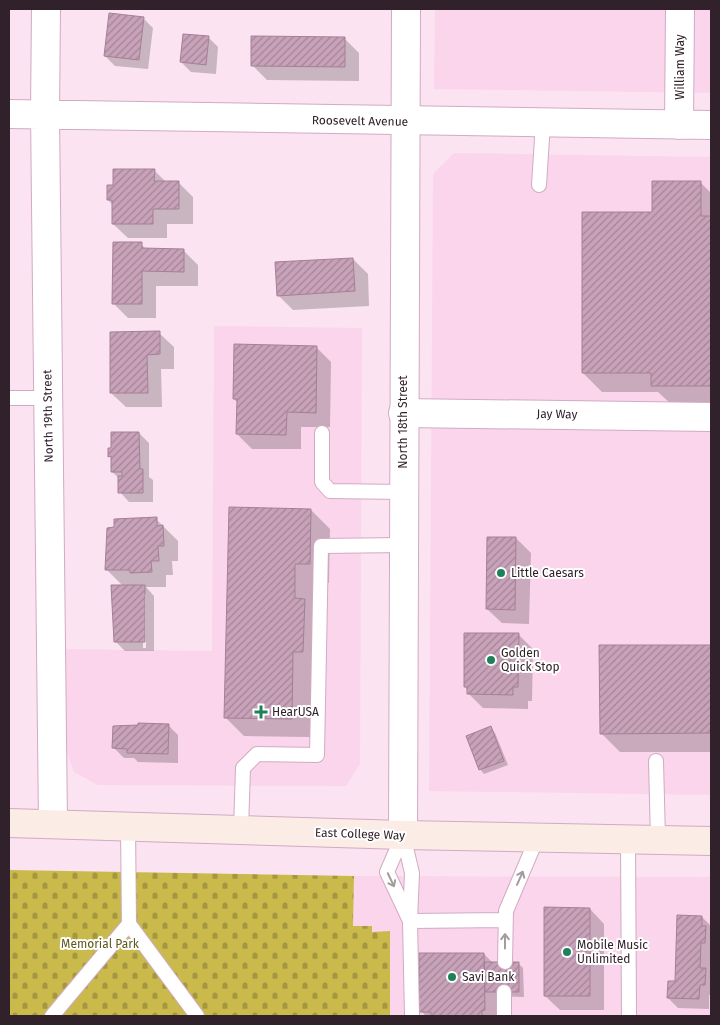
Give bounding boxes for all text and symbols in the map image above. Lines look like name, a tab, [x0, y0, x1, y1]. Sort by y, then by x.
street label: William Way	[673, 34, 687, 100]
street label: Roosevelt Avenue	[312, 113, 408, 129]
street label: North 19th Street	[40, 369, 56, 463]
street label: North 18th Street	[396, 375, 410, 469]
street label: Jay Way	[536, 407, 578, 421]
place label: Little Caesars	[511, 566, 584, 580]
marker: Little Caesars	[495, 567, 507, 579]
place label: Golden Quick Stop	[501, 646, 560, 674]
marker: Golden Quick Stop	[485, 654, 497, 666]
marker: HearUSA	[254, 705, 268, 719]
place label: HearUSA	[272, 705, 319, 719]
street label: East College Way	[315, 825, 405, 843]
one-way arrow	[516, 871, 526, 886]
one-way arrow	[386, 872, 396, 887]
one-way arrow	[500, 933, 510, 950]
park label: Memorial Park	[61, 937, 140, 951]
place label: Mobile Music Unlimited	[577, 938, 648, 966]
marker: Mobile Music Unlimited	[561, 946, 573, 958]
place label: Savi Bank	[462, 970, 515, 984]
marker: Savi Bank	[446, 971, 458, 983]

